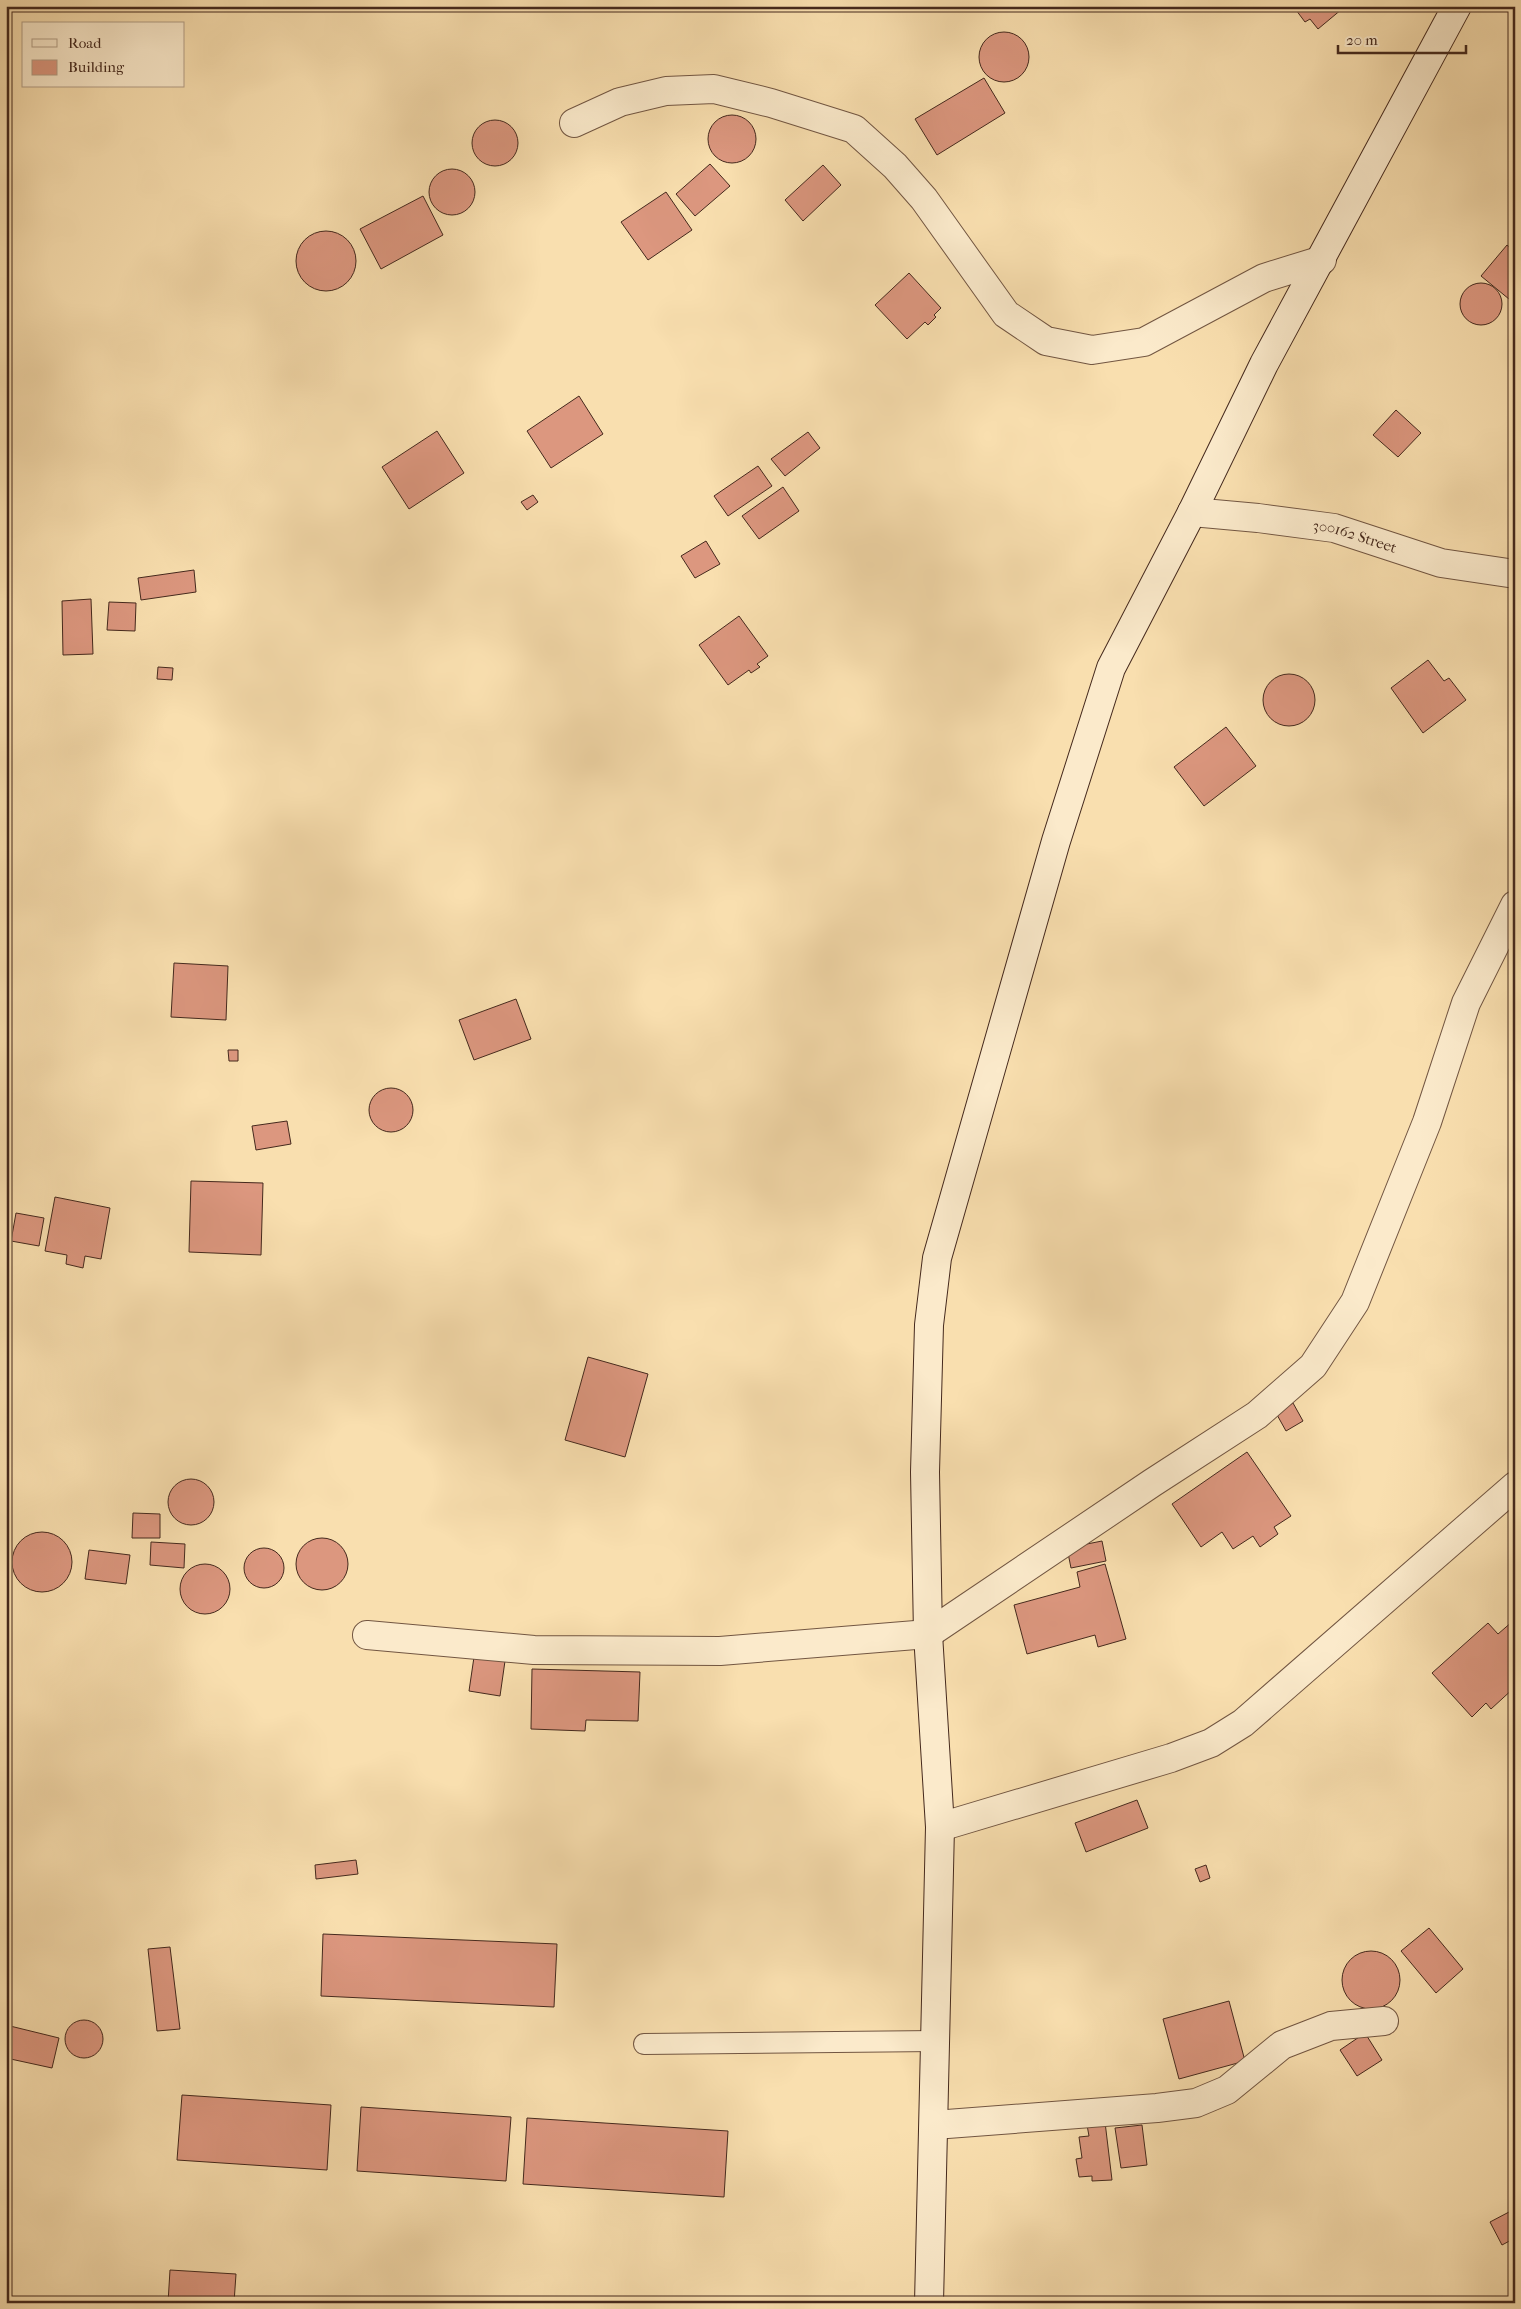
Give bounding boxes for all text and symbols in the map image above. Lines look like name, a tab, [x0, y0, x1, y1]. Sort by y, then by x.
legend	[22, 22, 185, 88]
scale bar	[1338, 22, 1466, 54]
text: 20 m	[1346, 31, 1378, 49]
text: Road	[68, 34, 102, 52]
text: Building	[68, 58, 125, 76]
street label: 300162 Street	[1312, 516, 1400, 557]

